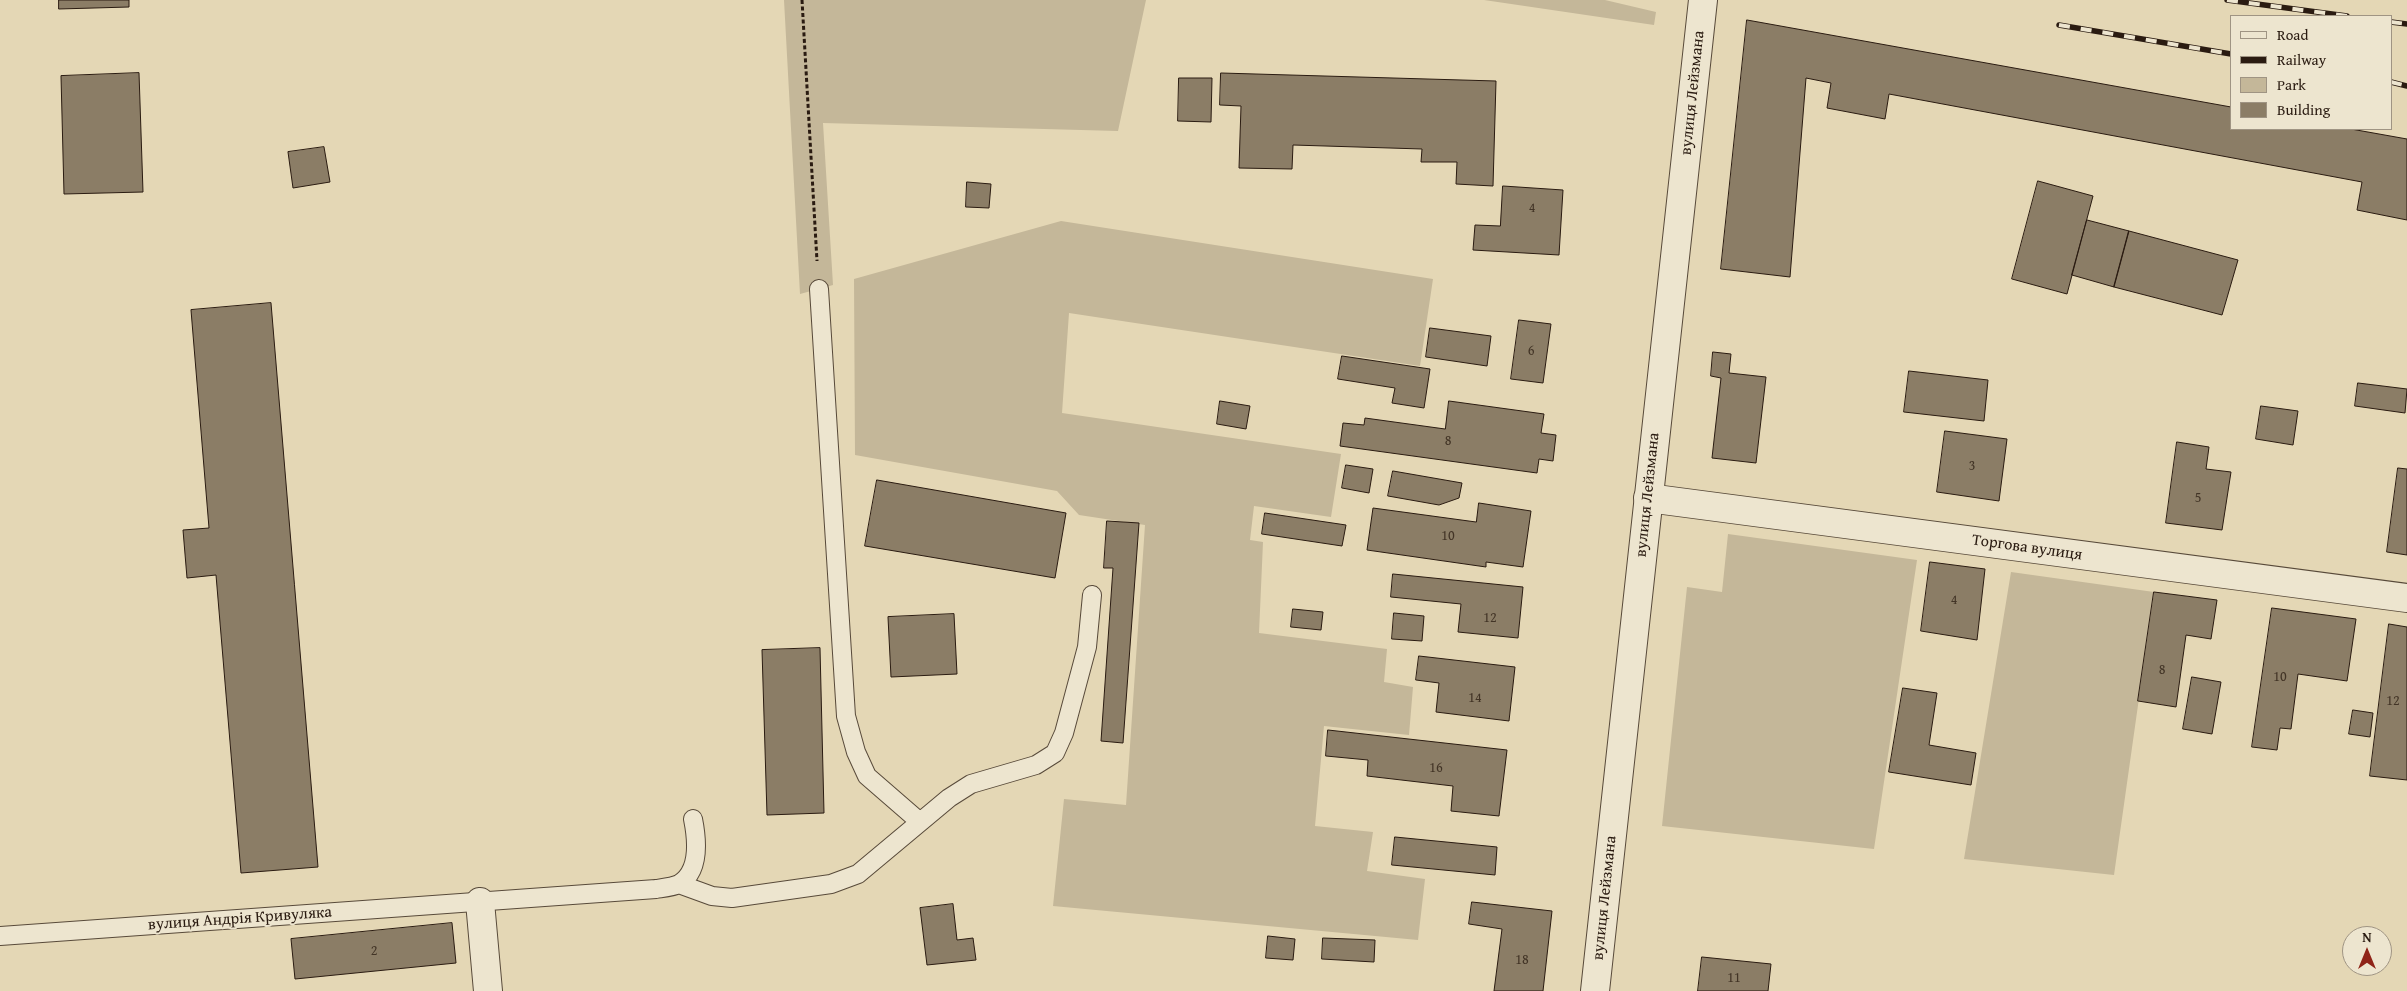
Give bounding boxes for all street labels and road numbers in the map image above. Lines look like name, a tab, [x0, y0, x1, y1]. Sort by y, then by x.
street label: вулиця Лейзмана	[1677, 30, 1709, 156]
street label: вулиця Лейзмана	[1632, 432, 1664, 558]
street label: Торгова вулиця	[1971, 531, 2083, 565]
street label: вулиця Лейзмана	[1589, 835, 1621, 961]
street label: вулиця Андрія Кривуляка	[147, 903, 333, 935]

